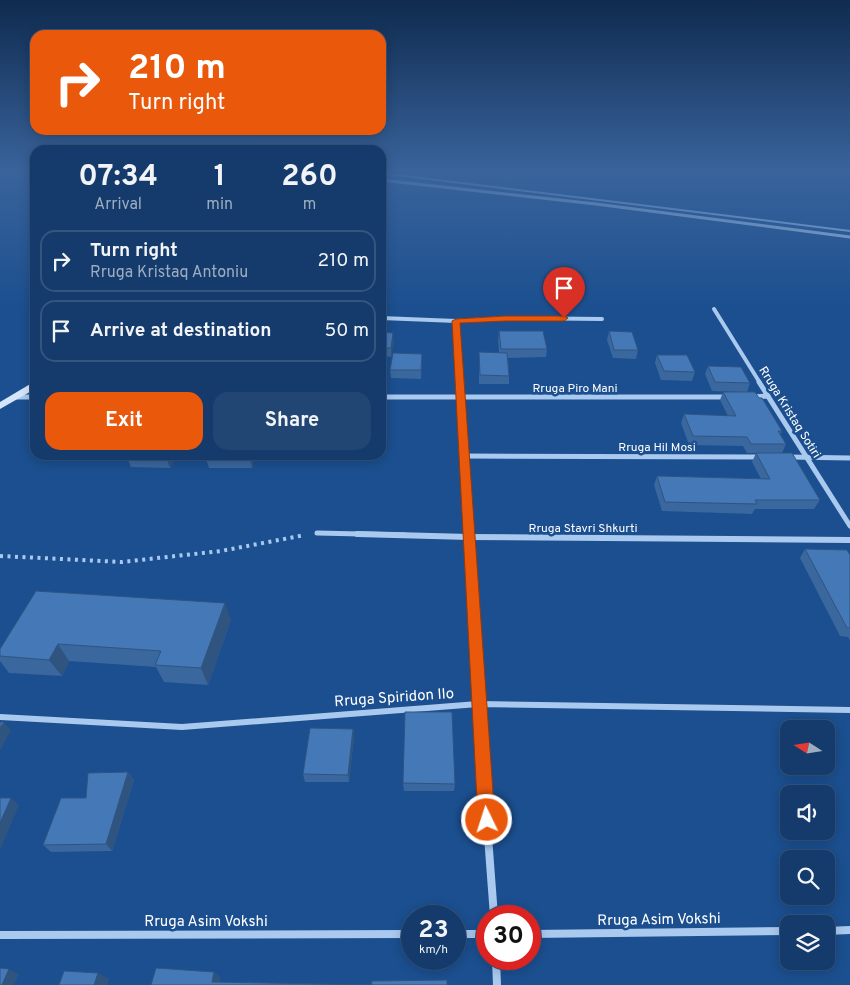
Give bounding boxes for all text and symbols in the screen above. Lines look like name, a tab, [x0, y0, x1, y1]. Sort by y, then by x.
text: 210 m	[128, 47, 226, 91]
icon: right	[45, 50, 110, 115]
text: Turn right	[128, 90, 225, 117]
text: 07:34	[78, 159, 158, 196]
text: 1	[214, 159, 226, 196]
text: 260	[281, 159, 338, 196]
text: Arrival	[94, 195, 142, 215]
text: min	[206, 195, 233, 215]
text: m	[303, 195, 316, 215]
text: Turn right	[90, 239, 178, 263]
icon: right	[47, 247, 75, 275]
text: 210 m	[318, 249, 369, 273]
text: Rruga Kristaq Antoniu	[90, 263, 248, 283]
pin	[543, 267, 585, 318]
icon: arrive	[550, 274, 578, 302]
icon: arrive	[47, 317, 75, 345]
text: Arrive at destination	[90, 319, 271, 343]
text: 50 m	[324, 319, 369, 343]
street label: Rruga Kristaq Sotiri	[754, 364, 824, 461]
street label: Rruga Piro Mani	[532, 381, 618, 397]
button: Exit	[45, 392, 203, 450]
button: Share	[213, 392, 371, 450]
street label: Rruga Hil Mosi	[618, 440, 696, 456]
street label: Rruga Stavri Shkurti	[529, 521, 637, 537]
street label: Rruga Spiridon Ilo	[334, 685, 455, 712]
north arrow	[780, 720, 835, 775]
map controls	[780, 720, 835, 970]
button: sound	[780, 785, 835, 840]
position arrow	[460, 793, 512, 845]
button: search	[780, 850, 835, 905]
speed limit sign: 30	[476, 905, 541, 970]
street label: Rruga Asim Vokshi	[597, 910, 721, 931]
street label: Rruga Asim Vokshi	[144, 913, 268, 932]
text: 23	[418, 915, 449, 947]
button: layers	[780, 915, 835, 970]
text: km/h	[419, 942, 448, 958]

